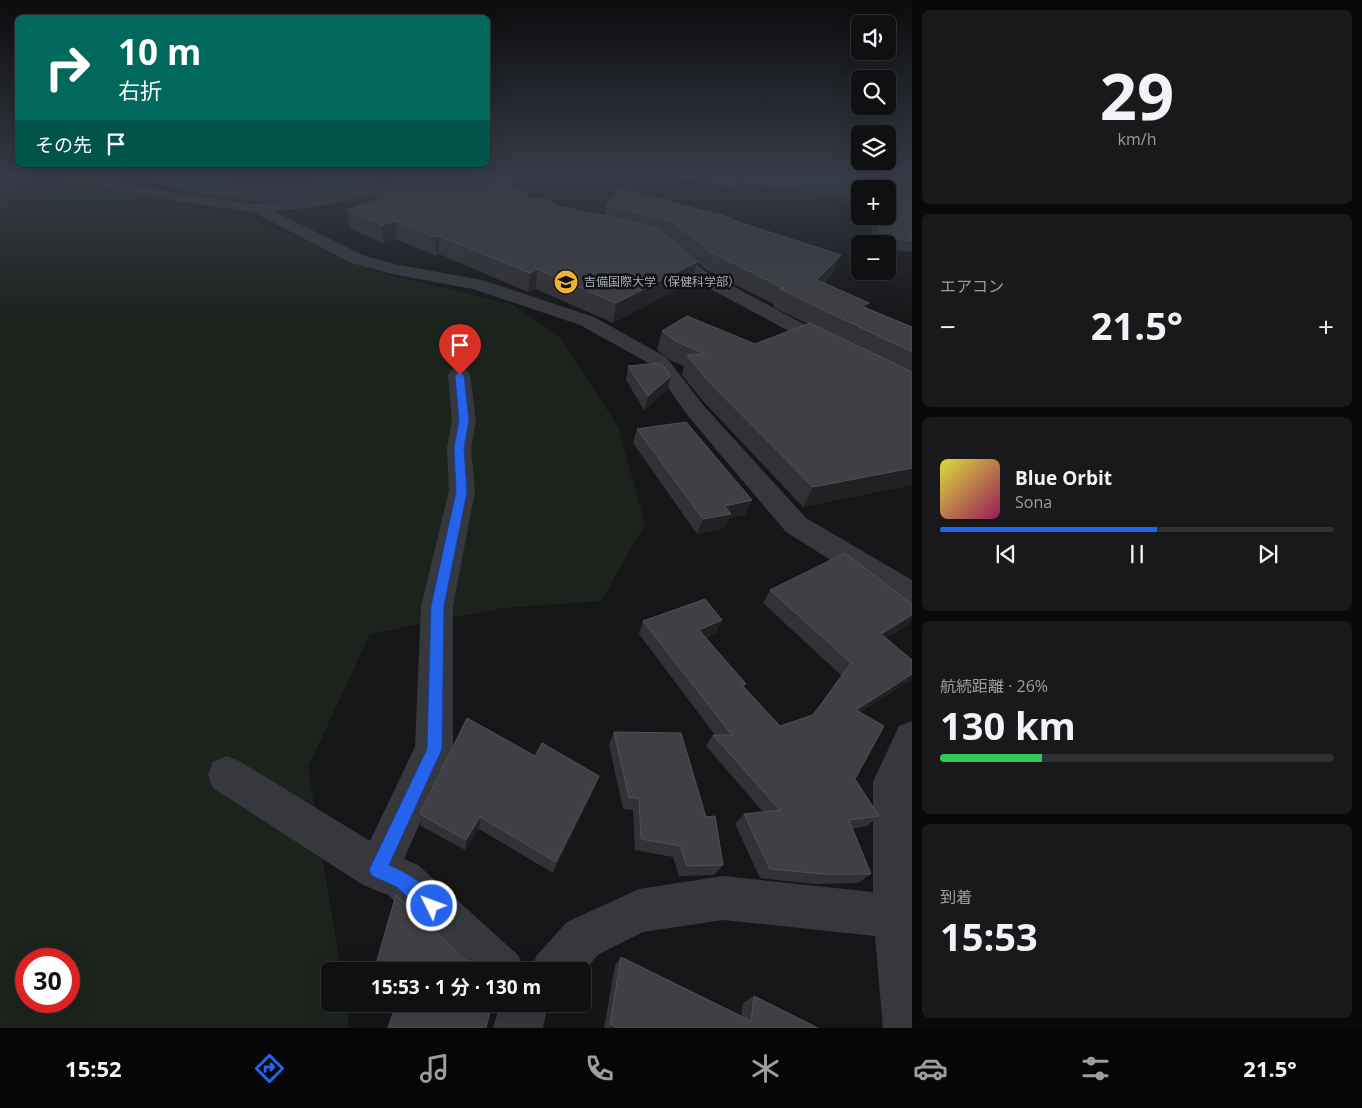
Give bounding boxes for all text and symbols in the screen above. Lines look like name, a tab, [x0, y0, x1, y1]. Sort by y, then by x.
map controls	[851, 15, 896, 280]
button: sound	[851, 15, 896, 60]
text: 10 m	[118, 28, 201, 75]
icon: right	[35, 35, 100, 100]
text: 29	[1100, 51, 1174, 139]
button: search	[851, 70, 896, 115]
text: 右折	[118, 75, 162, 105]
button: layers	[851, 125, 896, 170]
text: km/h	[1118, 128, 1156, 150]
icon: arrive	[102, 130, 130, 158]
text: その先	[35, 132, 92, 158]
button: +	[851, 180, 896, 225]
button: −	[851, 235, 896, 280]
school or university icon: 吉備国際大学（保健科学部）	[553, 269, 579, 295]
place label: 吉備国際大学（保健科学部）	[584, 273, 740, 290]
text: エアコン	[940, 275, 1004, 297]
text: 21.5°	[1091, 299, 1183, 351]
text: −	[940, 307, 956, 345]
text: +	[1318, 307, 1334, 345]
pin	[439, 324, 481, 375]
icon: arrive	[446, 331, 474, 359]
text: Blue Orbit	[1015, 465, 1112, 491]
text: Sona	[1015, 491, 1052, 513]
icon: previous	[992, 540, 1020, 568]
icon: pause	[1123, 540, 1151, 568]
icon: next	[1254, 540, 1282, 568]
text: 航続距離 · 26%	[940, 675, 1048, 697]
text: 130 km	[940, 699, 1076, 751]
position arrow	[405, 879, 457, 931]
text: 到着	[940, 886, 972, 908]
text: 15:53	[940, 910, 1038, 962]
speed limit sign: 30	[15, 948, 80, 1013]
text: 15:53 · 1 分 · 130 m	[371, 974, 541, 1000]
icon: directions	[252, 1051, 287, 1086]
icon: music	[417, 1051, 452, 1086]
icon: phone	[582, 1051, 617, 1086]
icon: climate	[748, 1051, 783, 1086]
icon: car	[913, 1051, 948, 1086]
icon: filters	[1078, 1051, 1113, 1086]
text: 15:52	[65, 1053, 122, 1083]
text: 21.5°	[1243, 1053, 1297, 1083]

